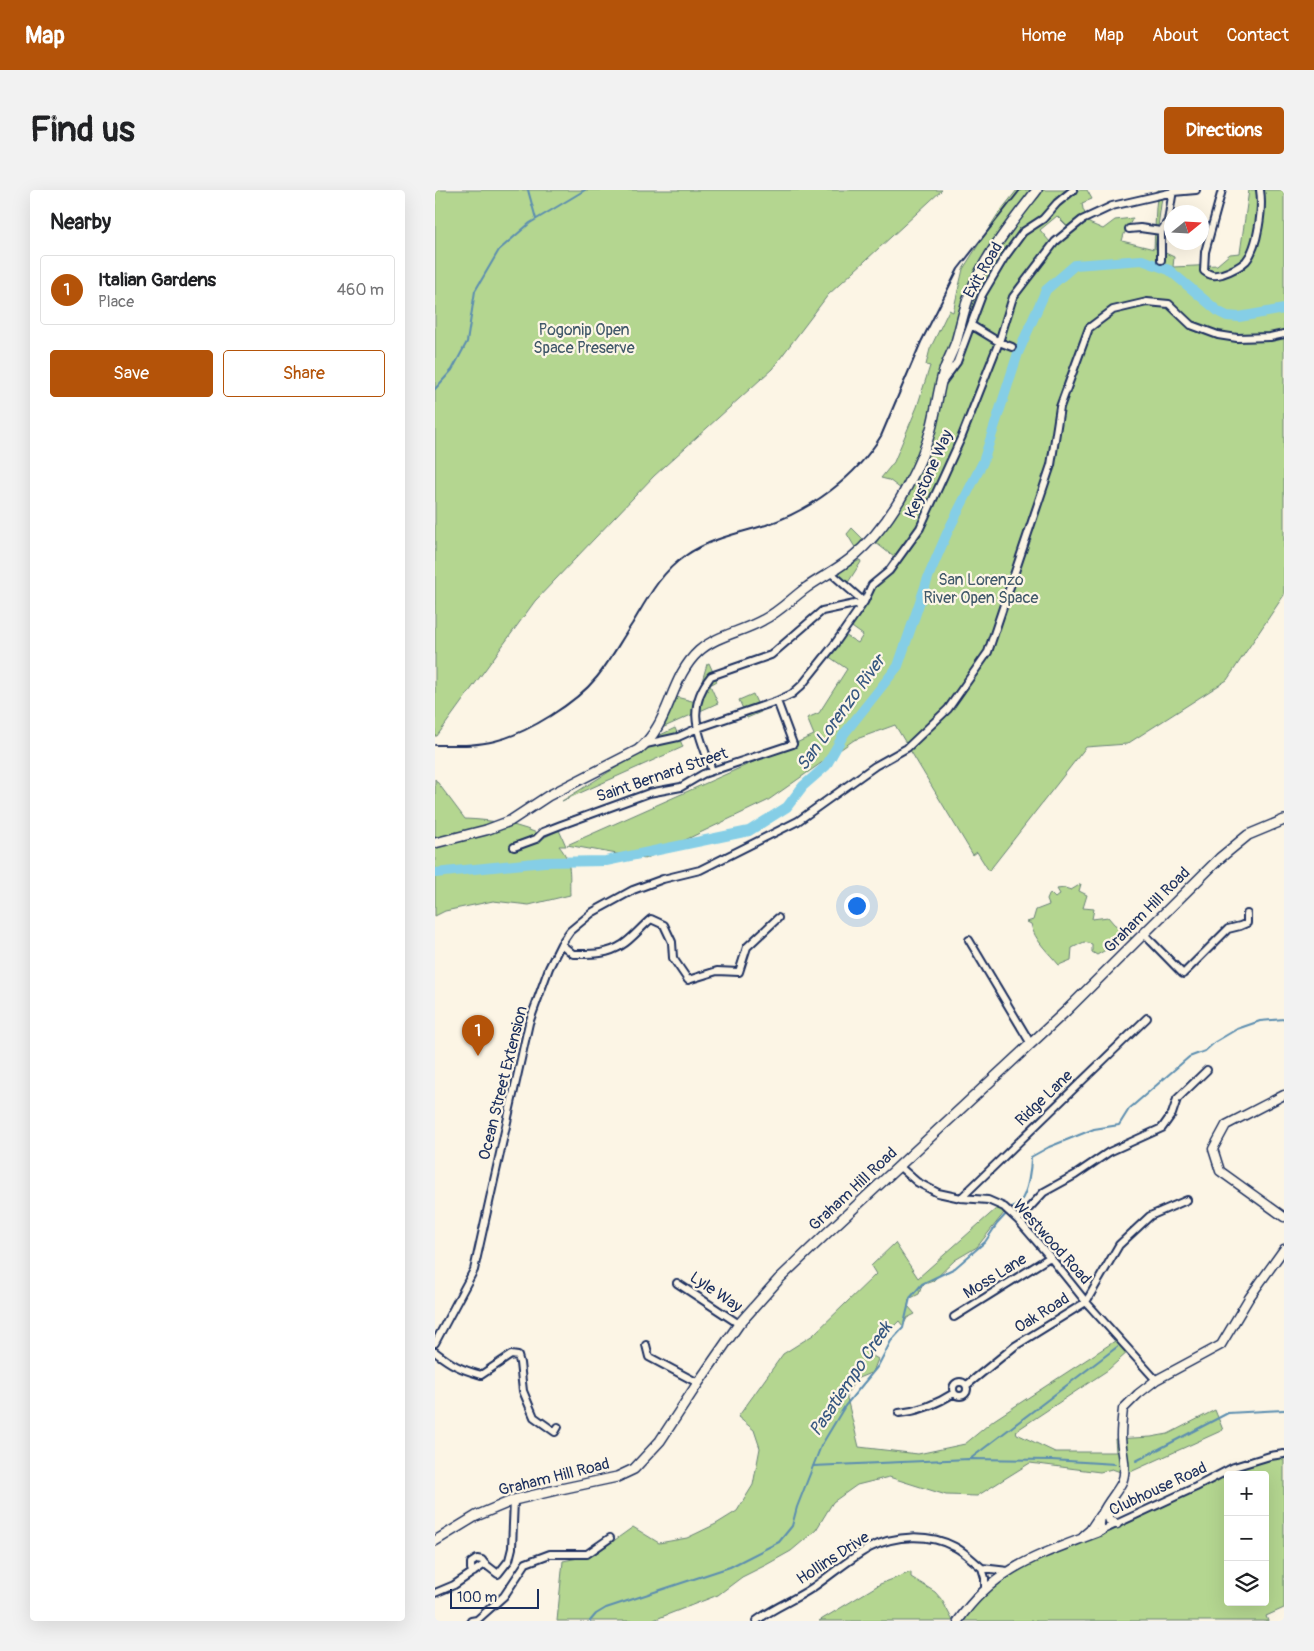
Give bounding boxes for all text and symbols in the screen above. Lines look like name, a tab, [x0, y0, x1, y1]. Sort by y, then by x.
text: Map	[25, 21, 65, 50]
text: Home	[1021, 24, 1066, 47]
text: Map	[1094, 24, 1124, 47]
text: About	[1152, 24, 1198, 47]
text: Contact	[1226, 24, 1289, 47]
button: Directions	[1164, 107, 1284, 154]
text: Find us	[30, 108, 135, 152]
north arrow	[1164, 205, 1209, 250]
text: Nearby	[50, 209, 111, 236]
street label: Exit Road	[959, 238, 1007, 302]
text: Italian Gardens	[98, 268, 216, 292]
text: 1	[64, 280, 70, 300]
text: 460 m	[337, 280, 384, 300]
text: Place	[98, 292, 134, 312]
park label: Pogonip Open Space Preserve	[533, 320, 635, 358]
button: Save	[50, 350, 213, 397]
button: Share	[223, 350, 385, 397]
street label: Keystone Way	[901, 427, 957, 521]
park label: San Lorenzo River Open Space	[923, 570, 1039, 608]
water label: San Lorenzo River	[791, 649, 892, 775]
street label: Saint Bernard Street	[594, 743, 731, 807]
street label: Graham Hill Road	[1100, 863, 1194, 957]
your location	[844, 893, 870, 919]
street label: Ocean Street Extension	[474, 1004, 532, 1162]
pin: 1	[462, 1015, 494, 1056]
street label: Ridge Lane	[1011, 1066, 1077, 1130]
street label: Graham Hill Road	[805, 1143, 901, 1235]
street label: Westwood Road	[1009, 1195, 1095, 1289]
street label: Moss Lane	[960, 1249, 1030, 1303]
street label: Lyle Way	[686, 1267, 746, 1317]
street label: Oak Road	[1011, 1288, 1073, 1338]
water label: Pasatiempo Creek	[804, 1316, 899, 1441]
street label: Graham Hill Road	[496, 1454, 612, 1500]
street label: Clubhouse Road	[1106, 1458, 1210, 1520]
map controls	[1224, 1471, 1269, 1606]
button: +	[1224, 1471, 1269, 1516]
button: −	[1224, 1516, 1269, 1561]
street label: Hollins Drive	[793, 1527, 873, 1589]
button: layers	[1224, 1561, 1269, 1606]
scale bar	[450, 1586, 539, 1609]
text: 100 m	[457, 1589, 497, 1606]

